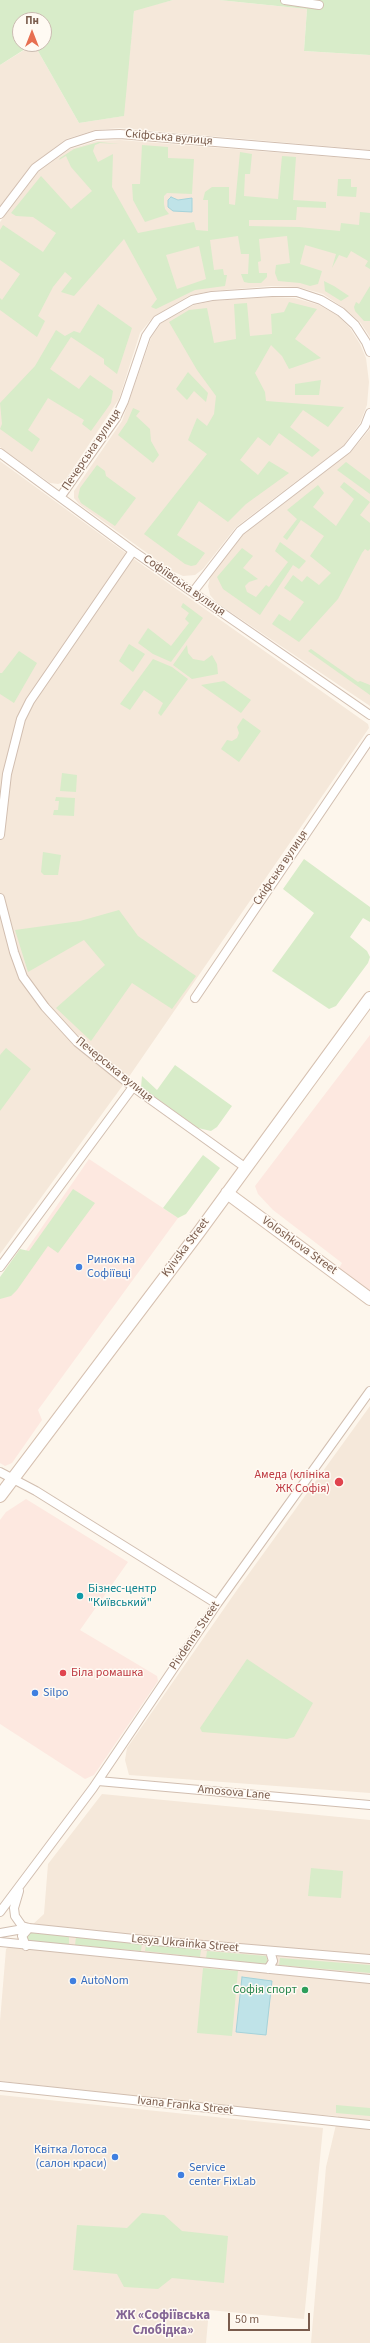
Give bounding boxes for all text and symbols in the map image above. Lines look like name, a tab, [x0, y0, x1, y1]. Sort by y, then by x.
north arrow	[12, 12, 52, 52]
text: Пн	[25, 13, 39, 28]
street label: Скіфська вулиця	[125, 127, 213, 149]
street label: Печерська вулиця	[59, 406, 125, 494]
street label: Софіївська вулиця	[140, 552, 228, 620]
street label: Скіфська вулиця	[250, 828, 312, 908]
street label: Печерська вулиця	[72, 1034, 156, 1106]
street label: Voloshkova Street	[259, 1214, 339, 1278]
street label: Kyivska Street	[159, 1216, 213, 1280]
place label: Ринок на Софіївці	[87, 1253, 135, 1281]
marker: Ринок на Софіївці	[74, 1262, 84, 1272]
place label: Амеда (клініка ЖК Софія)	[255, 1468, 330, 1496]
marker: Амеда (клініка ЖК Софія)	[333, 1476, 345, 1488]
place label: Бізнес-центр "Київський"	[88, 1582, 157, 1610]
marker: Бізнес-центр "Київський"	[75, 1591, 85, 1601]
street label: Pivdenna Street	[167, 1599, 223, 1673]
place label: Біла ромашка	[71, 1666, 143, 1680]
marker: Біла ромашка	[58, 1668, 68, 1678]
place label: Silpo	[43, 1686, 69, 1700]
marker: Silpo	[30, 1688, 40, 1698]
street label: Amosova Lane	[197, 1783, 271, 1803]
street label: Lesya Ukrainka Street	[131, 1932, 239, 1956]
place label: AutoNom	[81, 1974, 129, 1988]
marker: AutoNom	[68, 1976, 78, 1986]
place label: Софія спорт	[233, 1983, 297, 1997]
marker: Софія спорт	[300, 1985, 310, 1995]
street label: Ivana Franka Street	[136, 2094, 234, 2118]
place label: Квітка Лотоса (салон краси)	[34, 2143, 107, 2171]
marker: Квітка Лотоса (салон краси)	[110, 2152, 120, 2162]
place label: Service center FixLab	[189, 2161, 256, 2189]
marker: Service center FixLab	[176, 2170, 186, 2180]
scale bar	[230, 2305, 312, 2331]
district label: ЖК «Софіївська Слобідка»	[116, 2308, 210, 2339]
text: 50 m	[235, 2311, 259, 2328]

